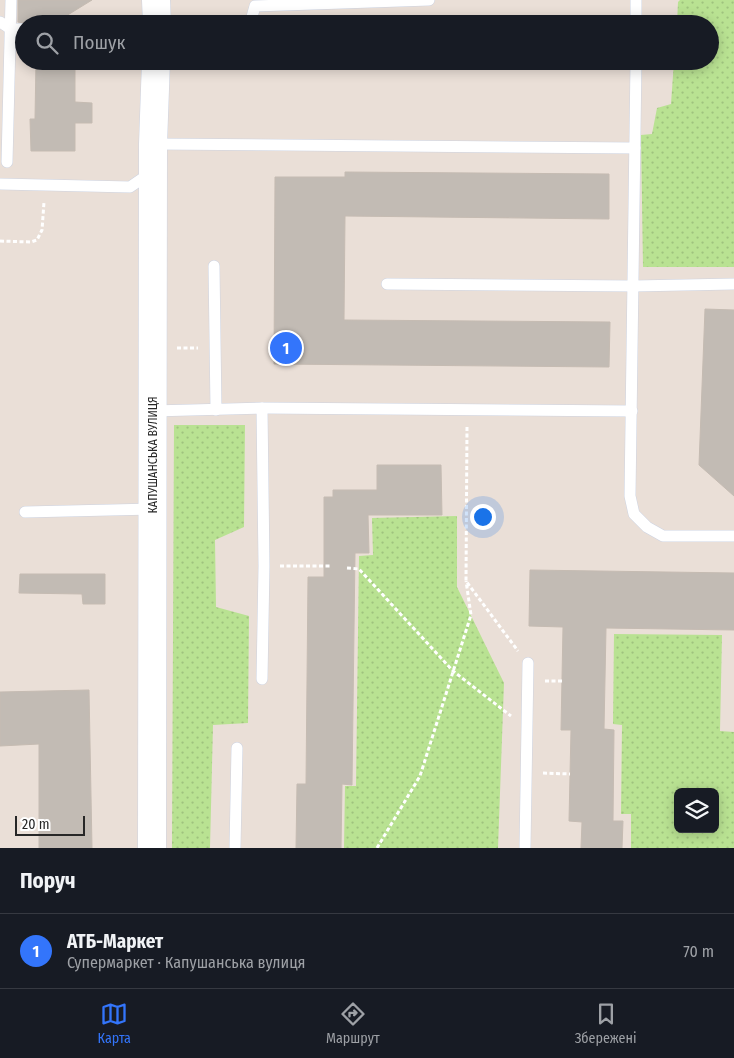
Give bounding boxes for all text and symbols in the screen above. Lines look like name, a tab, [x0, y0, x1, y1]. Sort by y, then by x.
search box	[15, 15, 719, 70]
icon: search	[33, 29, 61, 57]
text: Пошук	[73, 31, 125, 54]
pin: 1	[270, 329, 302, 367]
street label: КАПУШАНСЬКА ВУЛИЦЯ	[146, 396, 160, 514]
your location	[470, 504, 496, 530]
map controls	[674, 788, 719, 833]
button: layers	[674, 788, 719, 833]
scale bar	[15, 813, 85, 836]
text: 20 m	[22, 816, 50, 833]
text: Поруч	[20, 868, 76, 894]
text: АТБ-Маркет	[67, 930, 163, 953]
text: 1	[33, 942, 39, 961]
text: 70 m	[683, 942, 714, 961]
text: Супермаркет · Капушанська вулиця	[67, 953, 306, 972]
tab: Карта	[98, 1000, 131, 1047]
tab: Маршрут	[326, 1000, 380, 1047]
tab: Збережені	[575, 1000, 636, 1047]

